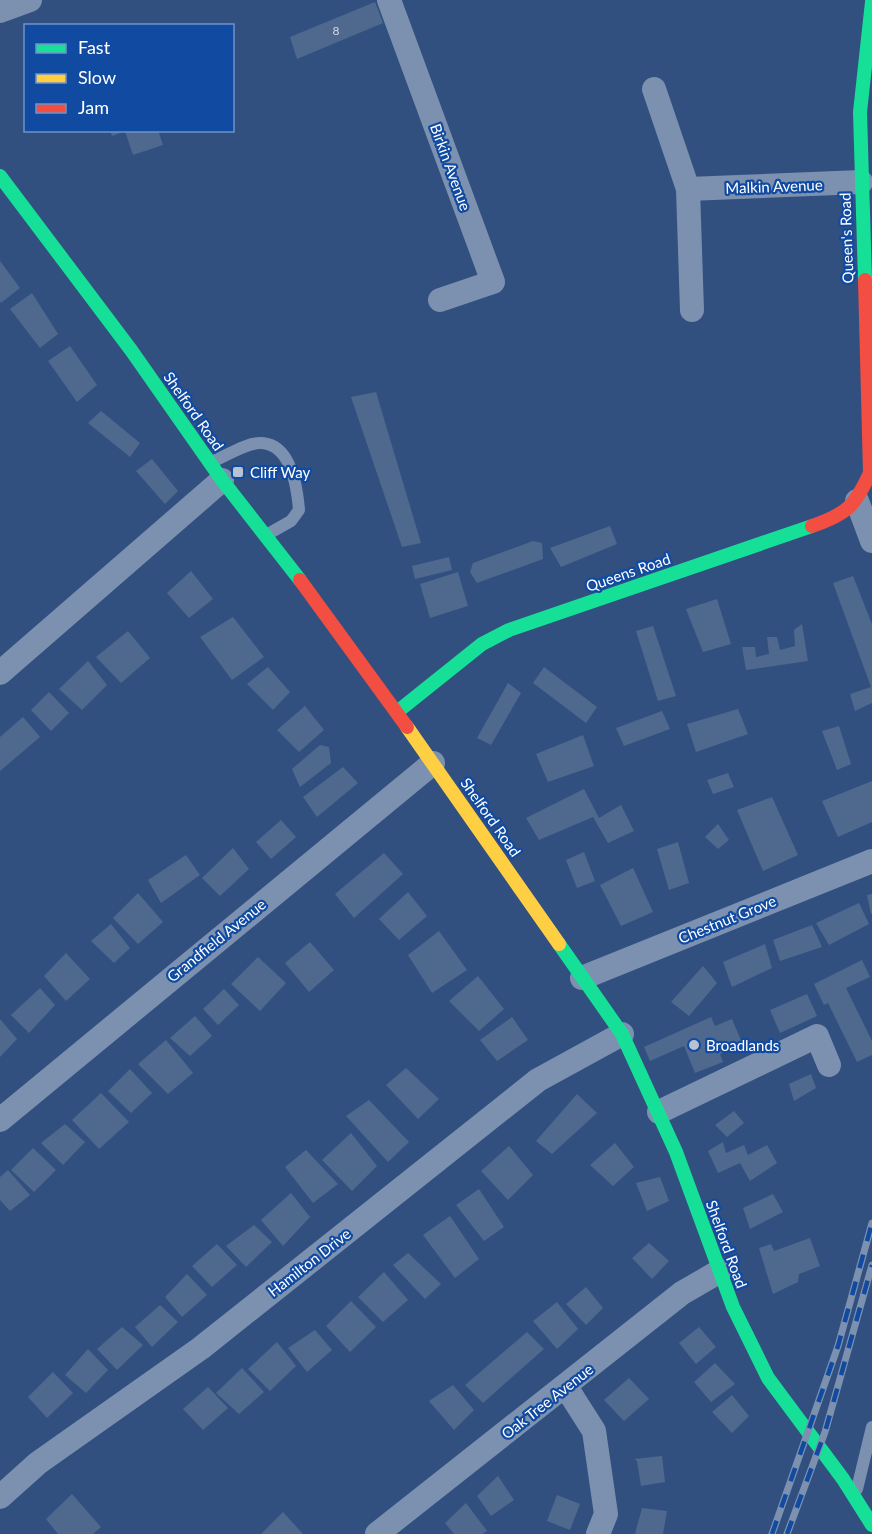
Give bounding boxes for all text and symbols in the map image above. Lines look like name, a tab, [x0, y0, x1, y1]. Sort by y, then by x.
house number: 8	[333, 23, 340, 38]
legend	[24, 24, 234, 132]
text: Fast	[78, 36, 111, 58]
text: Slow	[78, 66, 116, 88]
text: Jam	[78, 96, 109, 118]
street label: Birkin Avenue	[427, 121, 475, 213]
street label: Malkin Avenue	[725, 175, 823, 197]
street label: Queen's Road	[835, 192, 857, 284]
street label: Shelford Road	[160, 368, 228, 454]
place label: Cliff Way	[250, 463, 310, 481]
marker: Cliff Way	[231, 465, 245, 479]
street label: Queens Road	[583, 549, 673, 595]
street label: Shelford Road	[457, 774, 525, 860]
street label: Chestnut Grove	[675, 891, 779, 947]
street label: Grandfield Avenue	[163, 895, 269, 985]
place label: Broadlands	[706, 1036, 779, 1054]
marker: Broadlands	[687, 1038, 701, 1052]
street label: Shelford Road	[703, 1198, 751, 1290]
street label: Hamilton Drive	[264, 1224, 354, 1300]
street label: Oak Tree Avenue	[498, 1360, 597, 1442]

